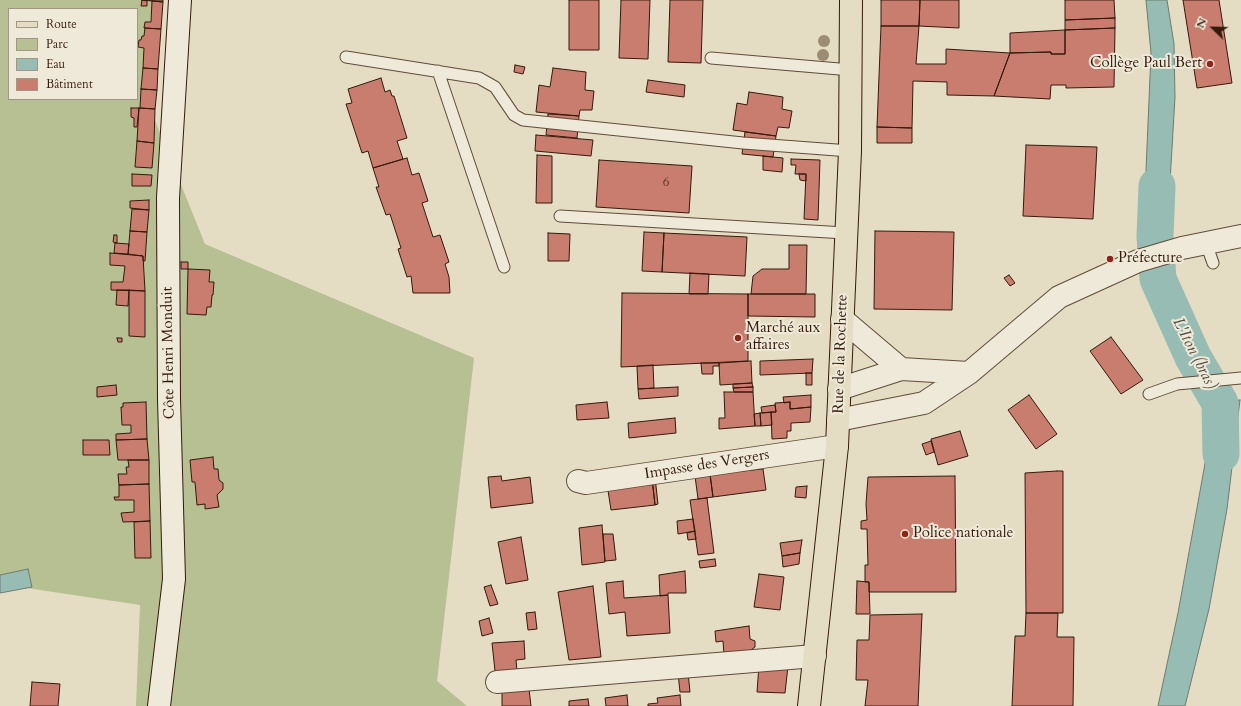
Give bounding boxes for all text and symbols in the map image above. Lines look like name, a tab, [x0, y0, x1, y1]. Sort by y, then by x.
legend	[8, 8, 138, 100]
north arrow	[1193, 8, 1233, 48]
text: Route	[46, 16, 77, 32]
text: N	[1193, 16, 1210, 30]
text: Parc	[46, 36, 68, 52]
place label: Collège Paul Bert	[1090, 55, 1202, 73]
text: Eau	[46, 56, 65, 72]
marker: Collège Paul Bert	[1205, 59, 1215, 69]
text: Bâtiment	[46, 76, 93, 92]
house number: 6	[663, 175, 669, 191]
place label: Préfecture	[1118, 250, 1183, 268]
marker: Préfecture	[1105, 254, 1115, 264]
street label: Côte Henri Monduit	[159, 287, 179, 419]
street label: Rue de la Rochette	[830, 294, 852, 414]
water label: L'Iton (bras)	[1168, 315, 1220, 393]
place label: Marché aux affaires	[746, 320, 820, 355]
marker: Marché aux affaires	[733, 333, 743, 343]
street label: Impasse des Vergers	[643, 446, 771, 484]
place label: Police nationale	[913, 525, 1013, 543]
marker: Police nationale	[900, 529, 910, 539]

